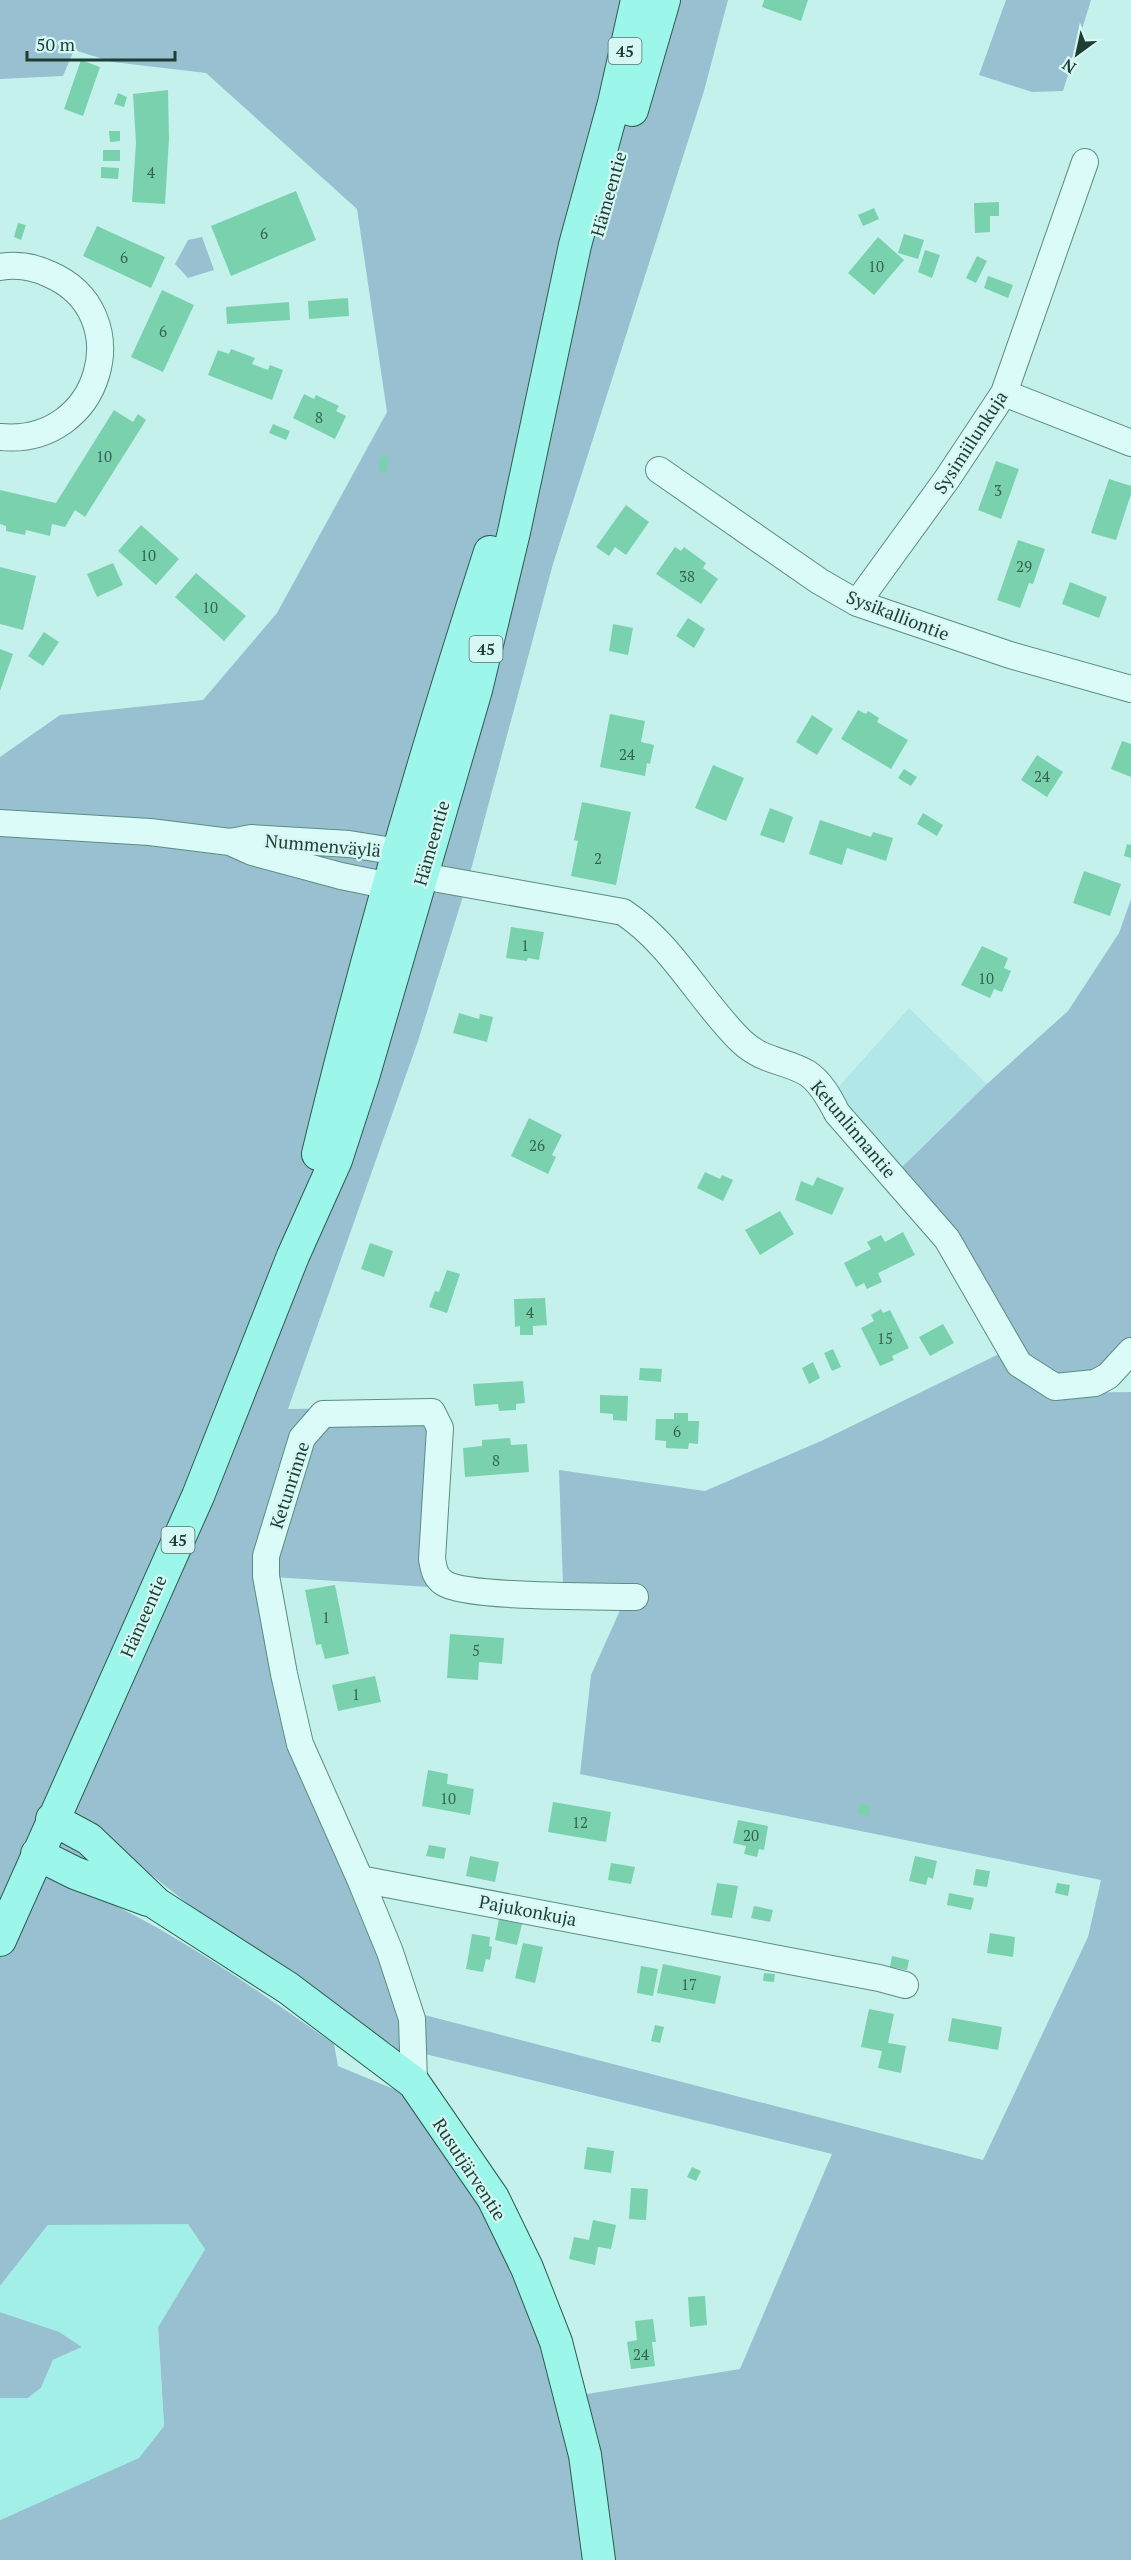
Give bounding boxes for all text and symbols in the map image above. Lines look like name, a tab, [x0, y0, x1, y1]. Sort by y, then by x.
scale bar	[27, 24, 176, 62]
north arrow	[1047, 24, 1107, 84]
text: 50 m	[36, 32, 76, 56]
road number: 45	[608, 38, 642, 64]
text: N	[1058, 54, 1080, 79]
street label: Hämeentie	[584, 149, 632, 239]
house number: 4	[147, 162, 155, 182]
house number: 6	[260, 223, 268, 243]
house number: 6	[120, 247, 128, 267]
house number: 10	[868, 256, 884, 276]
house number: 6	[159, 321, 167, 341]
street label: Sysimiilunkuja	[928, 386, 1012, 498]
house number: 8	[315, 407, 323, 427]
house number: 10	[96, 446, 112, 466]
house number: 3	[994, 480, 1002, 500]
house number: 10	[140, 545, 156, 565]
house number: 29	[1016, 556, 1032, 576]
house number: 38	[679, 566, 695, 586]
street label: Sysikalliontie	[843, 584, 953, 646]
house number: 10	[202, 597, 218, 617]
road number: 45	[470, 636, 502, 662]
house number: 24	[619, 744, 635, 764]
house number: 24	[1034, 766, 1050, 786]
street label: Hämeentie	[407, 798, 455, 888]
street label: Nummenväylä	[264, 828, 382, 862]
house number: 2	[594, 848, 602, 868]
house number: 1	[521, 935, 529, 955]
house number: 10	[978, 968, 994, 988]
street label: Ketunlinnantie	[806, 1075, 902, 1183]
house number: 26	[529, 1135, 545, 1155]
house number: 4	[526, 1302, 534, 1322]
house number: 15	[877, 1328, 893, 1348]
house number: 6	[673, 1421, 681, 1441]
street label: Ketunrinne	[264, 1438, 314, 1532]
house number: 8	[492, 1450, 500, 1470]
road number: 45	[162, 1527, 195, 1553]
street label: Hämeentie	[114, 1571, 172, 1661]
house number: 1	[322, 1607, 330, 1627]
house number: 5	[472, 1640, 480, 1660]
house number: 1	[352, 1684, 360, 1704]
house number: 10	[440, 1788, 456, 1808]
house number: 12	[572, 1812, 588, 1832]
house number: 20	[743, 1825, 759, 1845]
street label: Pajukonkuja	[477, 1889, 579, 1931]
house number: 17	[681, 1974, 697, 1994]
street label: Rusutjärventie	[428, 2113, 512, 2225]
house number: 24	[633, 2344, 649, 2364]

